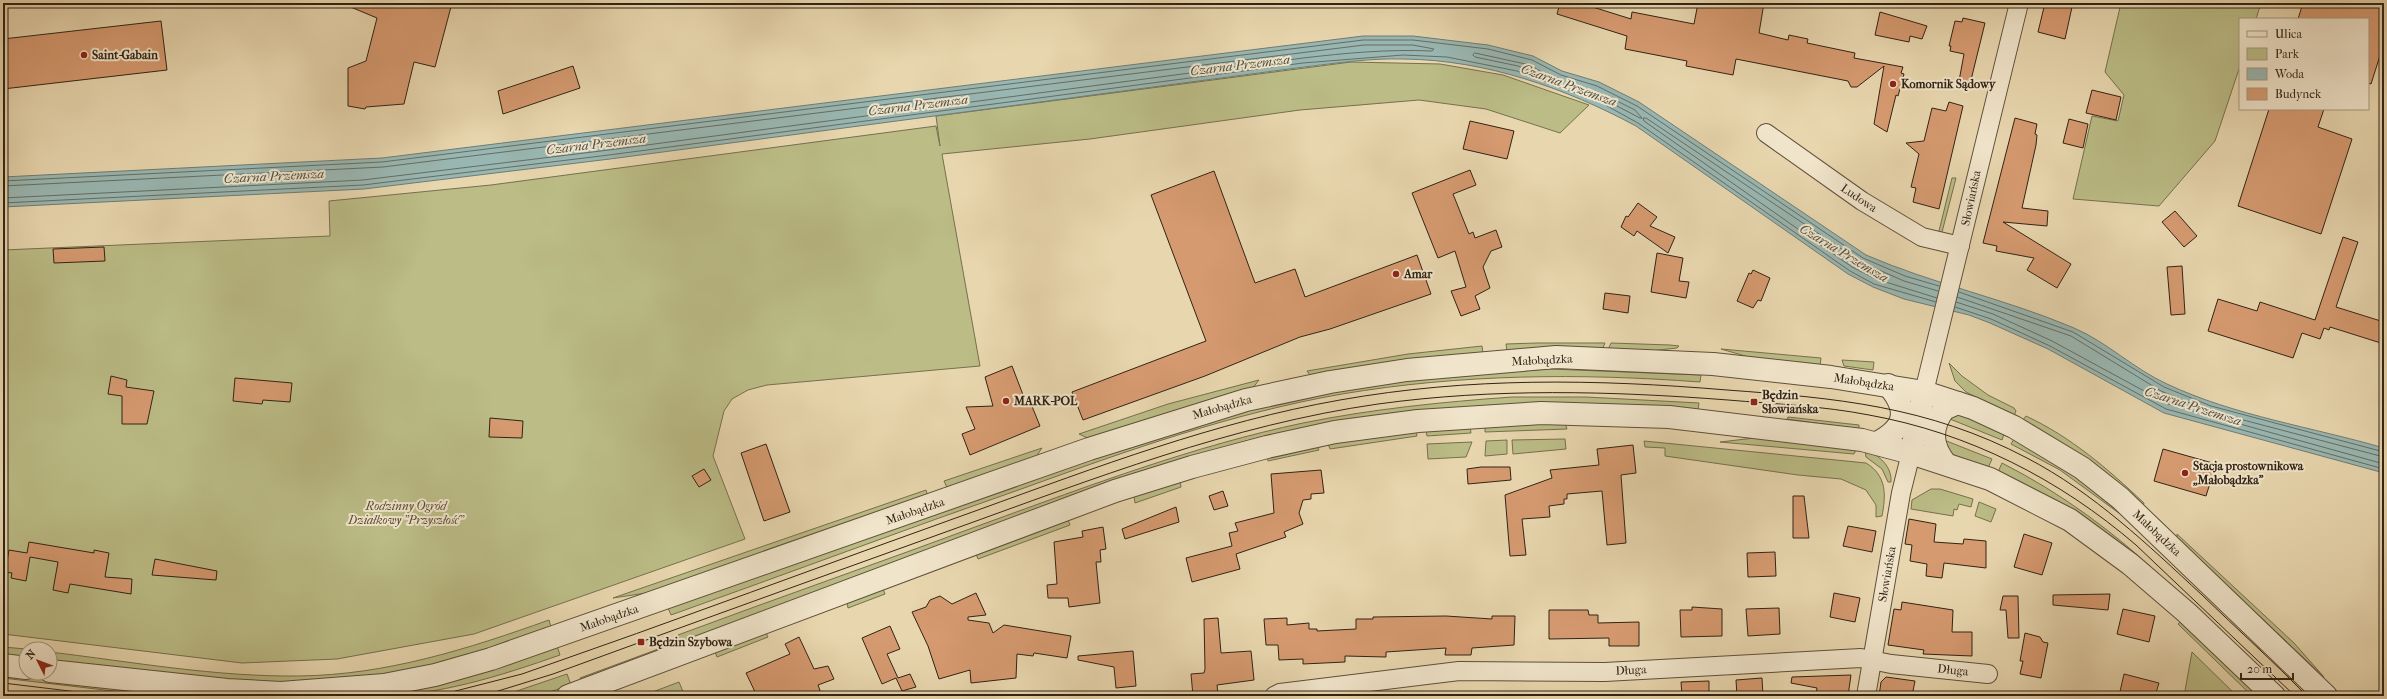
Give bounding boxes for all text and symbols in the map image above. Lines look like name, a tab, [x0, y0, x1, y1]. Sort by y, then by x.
legend	[2239, 18, 2369, 110]
text: Ulica	[2275, 27, 2302, 41]
text: Park	[2275, 47, 2300, 61]
place label: Saint-Gabain	[92, 48, 159, 62]
marker: Saint-Gabain	[79, 50, 89, 60]
water label: Czarna Przemsza	[1189, 51, 1291, 79]
water label: Czarna Przemsza	[1519, 61, 1619, 109]
text: Woda	[2274, 67, 2305, 81]
place label: Komornik Sądowy	[1901, 77, 1996, 92]
marker: Komornik Sądowy	[1888, 79, 1898, 89]
text: Budynek	[2275, 87, 2322, 101]
water label: Czarna Przemsza	[867, 91, 969, 119]
water label: Czarna Przemsza	[545, 130, 647, 158]
water label: Czarna Przemsza	[223, 166, 325, 186]
street label: Słowiańska	[1958, 169, 1984, 227]
street label: Ludowa	[1838, 181, 1880, 215]
water label: Czarna Przemsza	[1797, 221, 1891, 285]
place label: Amar	[1403, 267, 1433, 281]
marker: Amar	[1391, 269, 1401, 279]
street label: Małobądzka	[1511, 351, 1573, 369]
street label: Małobądzka	[1833, 370, 1896, 394]
water label: Czarna Przemsza	[2143, 383, 2243, 429]
place label: Będzin Słowiańska	[1762, 388, 1819, 416]
street label: Małobądzka	[1191, 392, 1254, 422]
place label: MARK-POL	[1013, 394, 1078, 408]
marker: MARK-POL	[1001, 396, 1011, 406]
marker: Będzin Słowiańska	[1749, 397, 1759, 407]
place label: Stacja prostownikowa „Małobądzka”	[2192, 459, 2304, 488]
marker: Stacja prostownikowa „Małobądzka”	[2180, 468, 2190, 478]
street label: Małobądzka	[884, 494, 947, 528]
park label: Rodzinny Ogród Działkowy "Przyszłość"	[347, 499, 465, 527]
street label: Małobądzka	[2130, 507, 2184, 559]
street label: Słowiańska	[1875, 545, 1899, 603]
street label: Małobądzka	[578, 601, 641, 635]
place label: Będzin Szybowa	[649, 635, 732, 650]
marker: Będzin Szybowa	[636, 637, 646, 647]
north arrow	[18, 641, 58, 681]
text: N	[23, 647, 39, 662]
scale bar	[2241, 655, 2293, 681]
street label: Długa	[1937, 661, 1970, 679]
street label: Długa	[1615, 662, 1647, 678]
text: 20 m	[2247, 662, 2272, 676]

